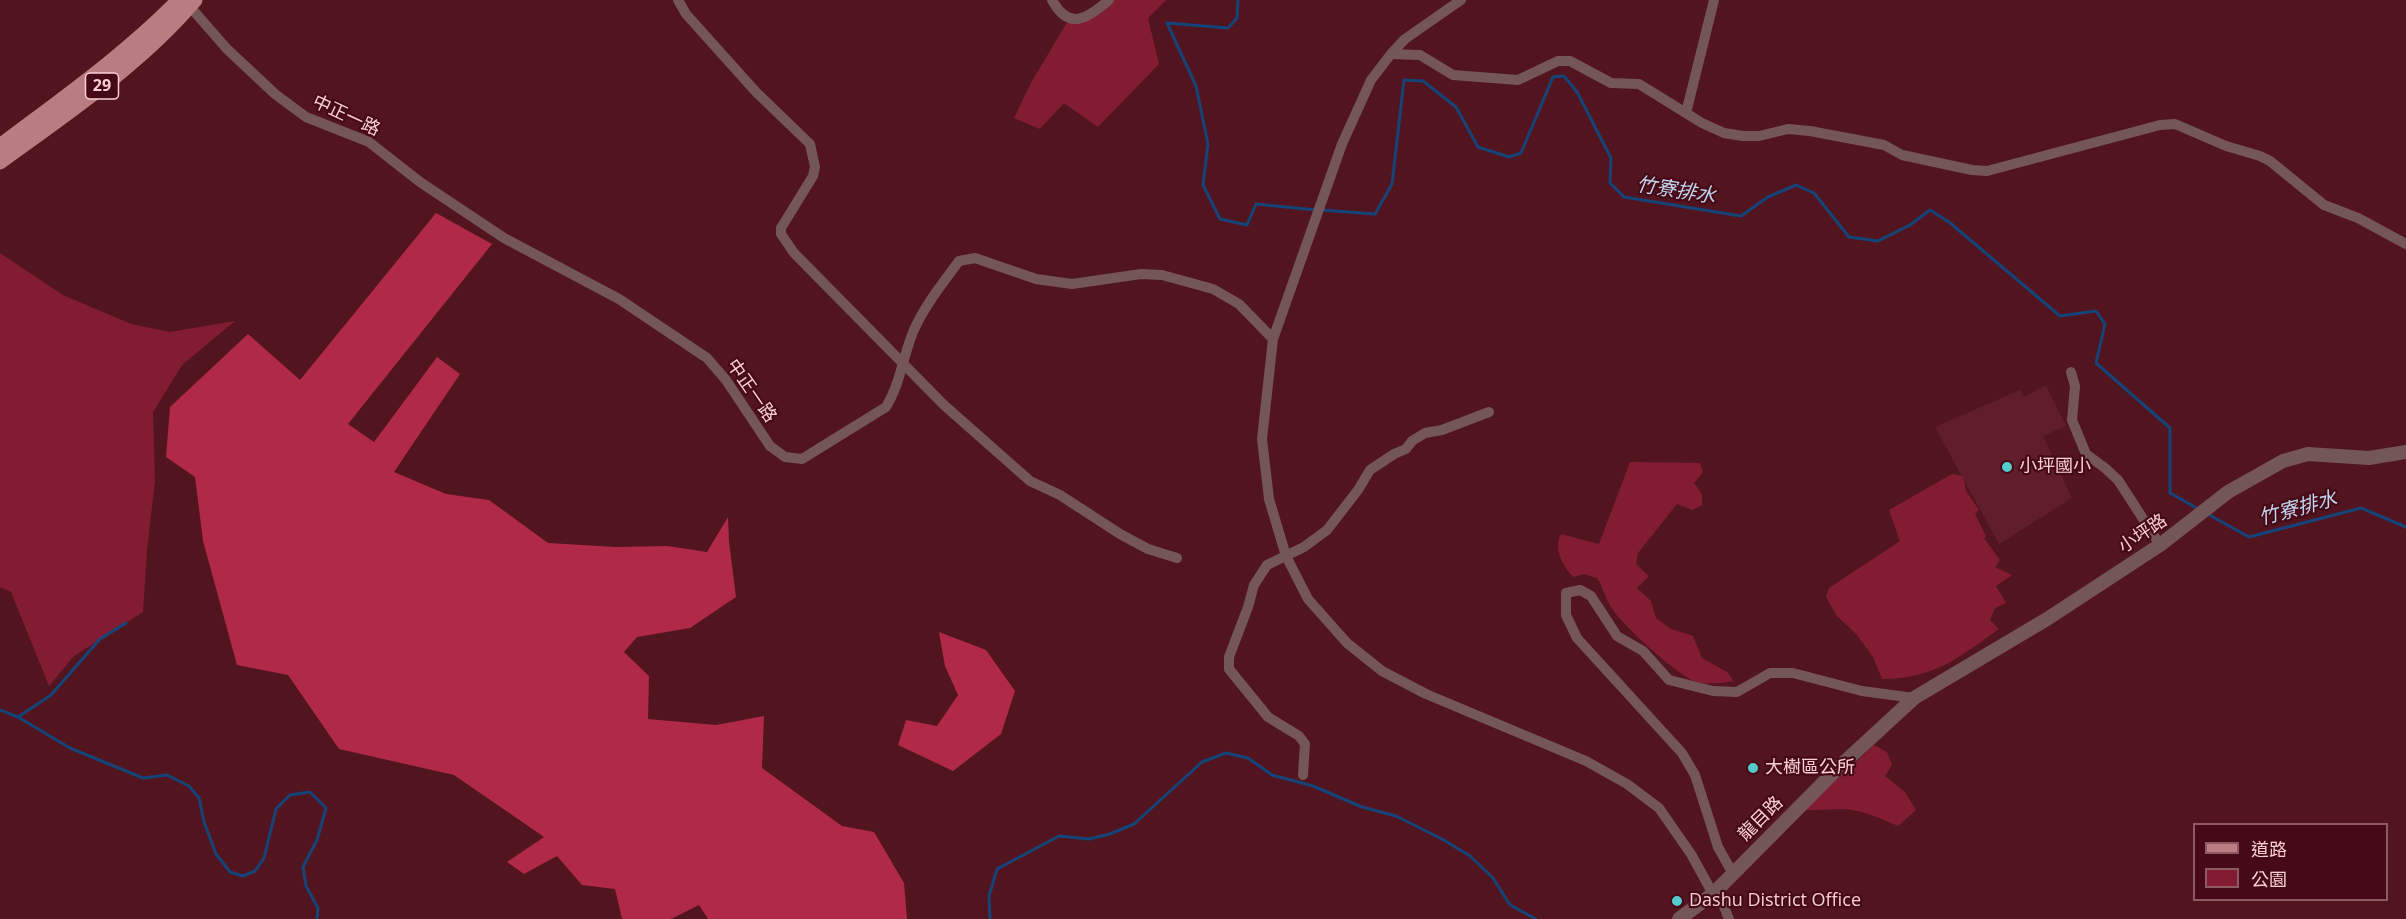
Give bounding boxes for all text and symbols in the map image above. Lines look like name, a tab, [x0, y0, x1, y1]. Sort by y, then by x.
road number: 29	[86, 73, 118, 99]
street label: 中正一路	[309, 91, 383, 141]
water label: 竹寮排水	[1635, 173, 1717, 209]
street label: 中正一路	[722, 355, 780, 427]
place label: 小坪國小	[2019, 456, 2091, 478]
marker: 小坪國小	[2000, 460, 2014, 474]
water label: 竹寮排水	[2256, 487, 2340, 531]
street label: 小坪路	[2115, 510, 2171, 558]
place label: 大樹區公所	[1765, 757, 1855, 779]
marker: 大樹區公所	[1746, 761, 1760, 775]
street label: 龍目路	[1734, 792, 1788, 846]
legend	[2193, 823, 2388, 901]
text: 道路	[2251, 837, 2287, 861]
text: 公園	[2251, 867, 2287, 891]
place label: Dashu District Office	[1689, 890, 1861, 912]
marker: Dashu District Office	[1670, 894, 1684, 908]

